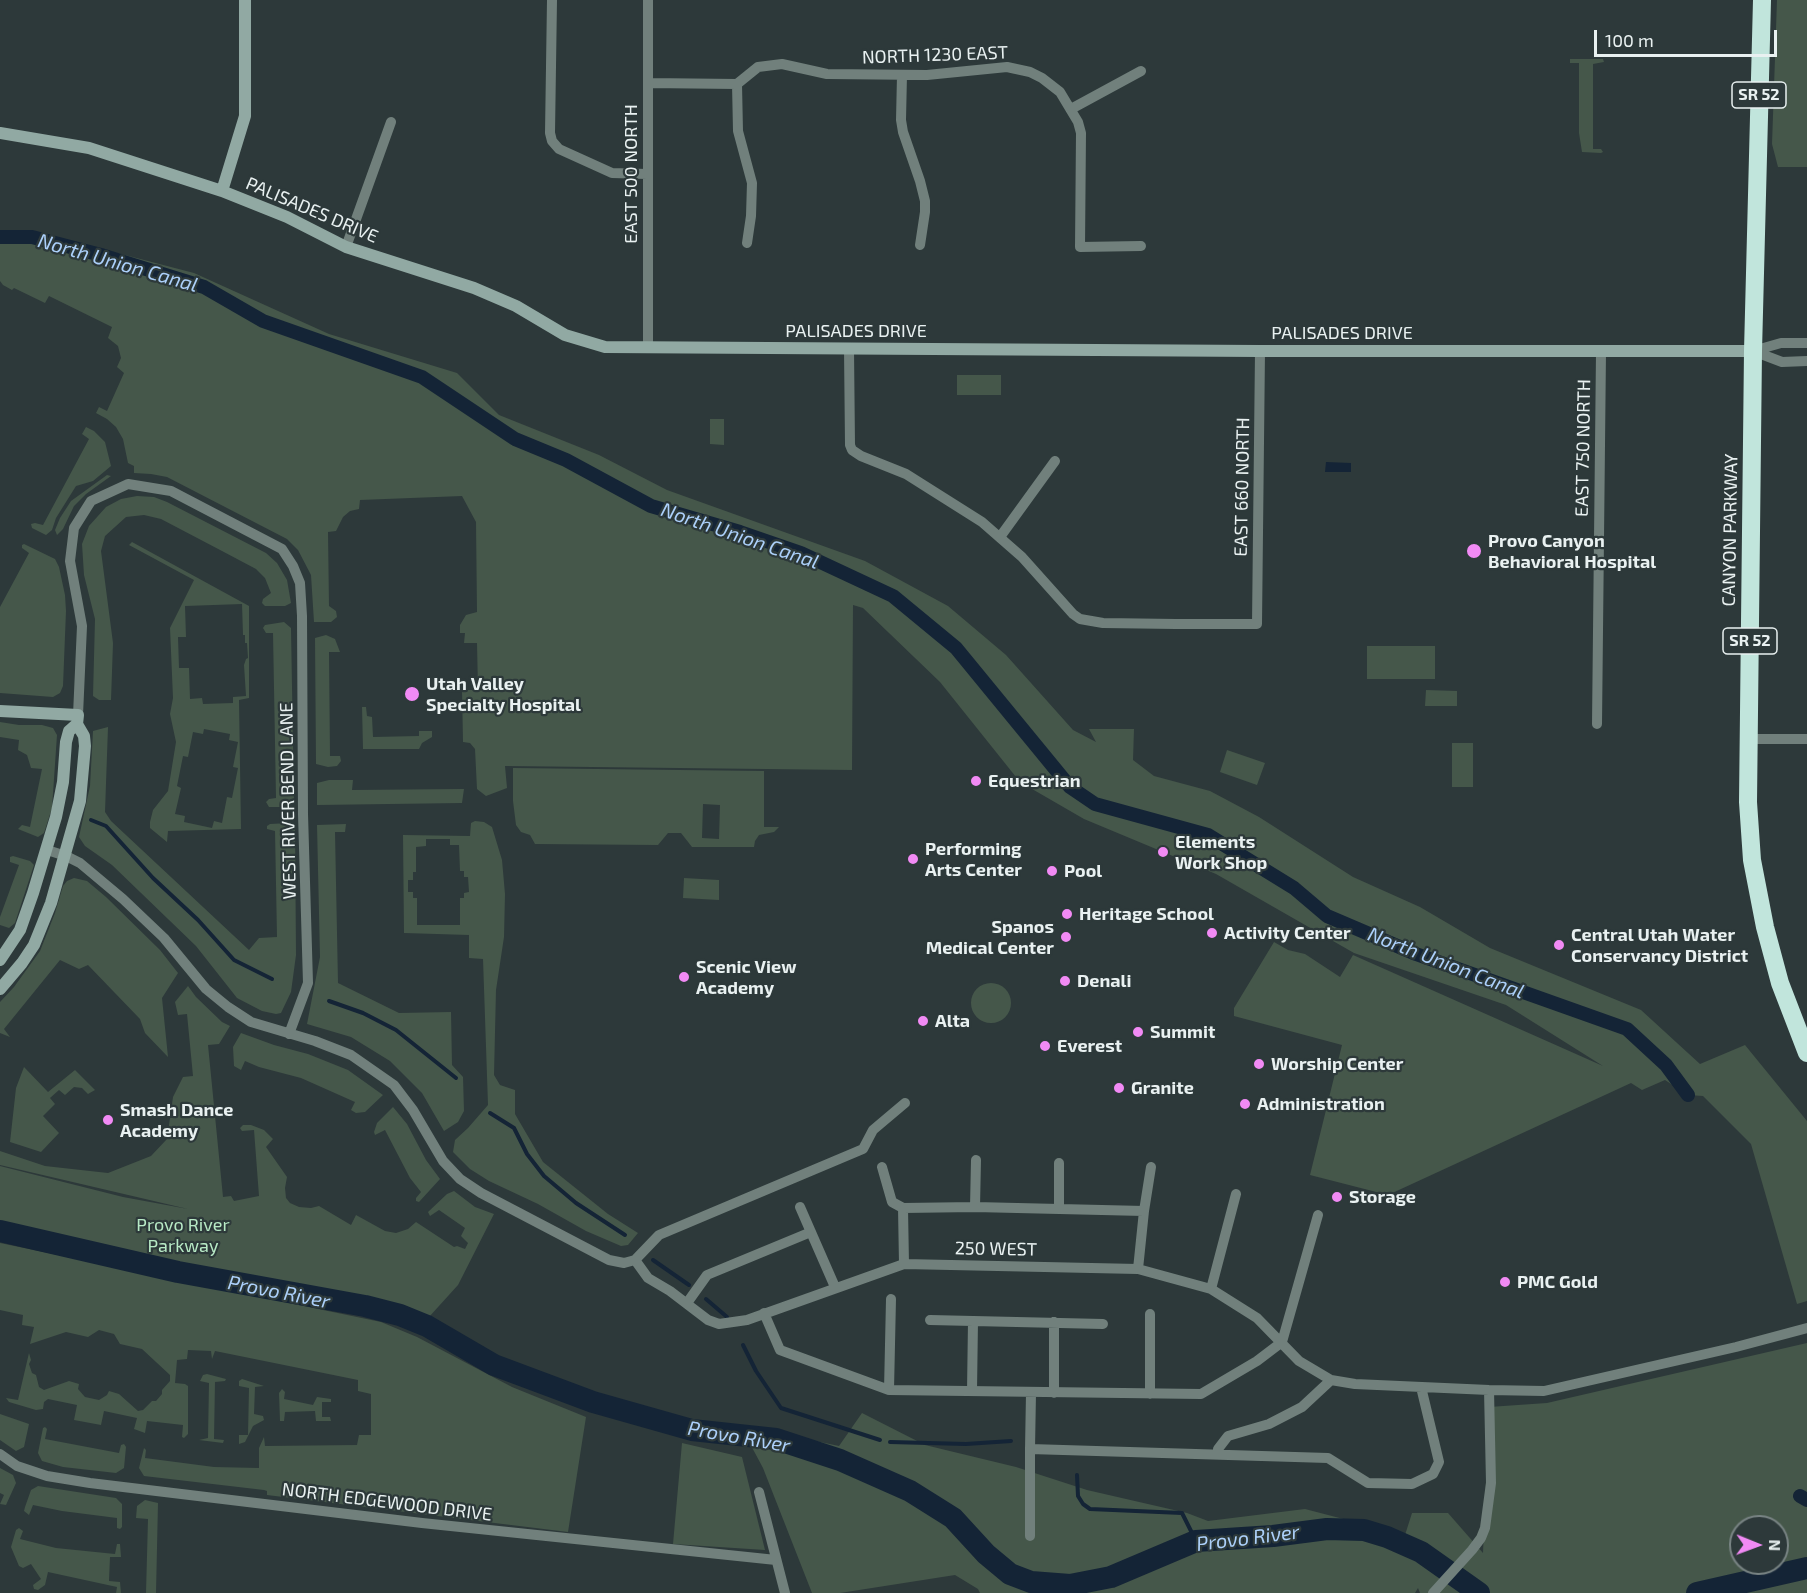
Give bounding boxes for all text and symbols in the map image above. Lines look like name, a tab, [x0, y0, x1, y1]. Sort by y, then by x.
scale bar	[1597, 18, 1780, 56]
text: 100 m	[1605, 29, 1654, 51]
street label: NORTH 1230 EAST	[862, 42, 1008, 68]
road number: SR 52	[1732, 82, 1786, 108]
street label: EAST 500 NORTH	[620, 104, 642, 244]
street label: PALISADES DRIVE	[243, 172, 381, 248]
water label: North Union Canal	[35, 229, 201, 297]
street label: PALISADES DRIVE	[785, 320, 927, 342]
street label: PALISADES DRIVE	[1271, 322, 1413, 344]
street label: EAST 750 NORTH	[1571, 379, 1595, 517]
street label: EAST 660 NORTH	[1230, 417, 1254, 557]
street label: CANYON PARKWAY	[1718, 453, 1742, 607]
water label: North Union Canal	[658, 498, 822, 574]
place label: Provo Canyon Behavioral Hospital	[1488, 530, 1656, 572]
marker: Provo Canyon Behavioral Hospital	[1465, 542, 1483, 560]
road number: SR 52	[1723, 628, 1777, 654]
place label: Utah Valley Specialty Hospital	[426, 673, 581, 716]
marker: Utah Valley Specialty Hospital	[403, 685, 421, 703]
street label: WEST RIVER BEND LANE	[275, 702, 301, 900]
place label: Equestrian	[988, 770, 1081, 792]
marker: Equestrian	[969, 774, 983, 788]
place label: Elements Work Shop	[1175, 831, 1267, 874]
place label: Performing Arts Center	[925, 838, 1022, 880]
marker: Elements Work Shop	[1156, 845, 1170, 859]
marker: Performing Arts Center	[906, 852, 920, 866]
place label: Pool	[1064, 860, 1102, 882]
marker: Pool	[1045, 864, 1059, 878]
place label: Heritage School	[1079, 903, 1214, 925]
marker: Heritage School	[1060, 907, 1074, 921]
place label: Spanos Medical Center	[926, 916, 1054, 958]
place label: Activity Center	[1224, 922, 1351, 944]
water label: North Union Canal	[1364, 922, 1528, 1004]
place label: Central Utah Water Conservancy District	[1571, 924, 1748, 966]
marker: Activity Center	[1205, 926, 1219, 940]
marker: Spanos Medical Center	[1059, 930, 1073, 944]
marker: Central Utah Water Conservancy District	[1552, 938, 1566, 952]
place label: Scenic View Academy	[696, 956, 796, 998]
marker: Scenic View Academy	[677, 970, 691, 984]
place label: Denali	[1077, 970, 1131, 992]
marker: Denali	[1058, 974, 1072, 988]
place label: Alta	[935, 1010, 970, 1032]
marker: Alta	[916, 1014, 930, 1028]
place label: Summit	[1150, 1021, 1215, 1043]
marker: Summit	[1131, 1025, 1145, 1039]
place label: Everest	[1057, 1035, 1122, 1057]
marker: Everest	[1038, 1039, 1052, 1053]
place label: Worship Center	[1271, 1053, 1403, 1075]
marker: Worship Center	[1252, 1057, 1266, 1071]
place label: Granite	[1131, 1077, 1194, 1099]
marker: Granite	[1112, 1081, 1126, 1095]
place label: Administration	[1257, 1093, 1385, 1115]
marker: Administration	[1238, 1097, 1252, 1111]
place label: Smash Dance Academy	[120, 1099, 233, 1142]
marker: Smash Dance Academy	[101, 1113, 115, 1127]
place label: Storage	[1349, 1186, 1416, 1208]
marker: Storage	[1330, 1190, 1344, 1204]
park label: Provo River Parkway	[136, 1214, 230, 1256]
street label: 250 WEST	[955, 1237, 1037, 1261]
water label: Provo River	[226, 1270, 332, 1314]
place label: PMC Gold	[1517, 1271, 1598, 1293]
marker: PMC Gold	[1498, 1275, 1512, 1289]
water label: Provo River	[686, 1416, 792, 1458]
street label: NORTH EDGEWOOD DRIVE	[281, 1478, 493, 1526]
north arrow	[1729, 1515, 1789, 1575]
water label: Provo River	[1195, 1520, 1301, 1556]
text: N	[1766, 1539, 1785, 1551]

